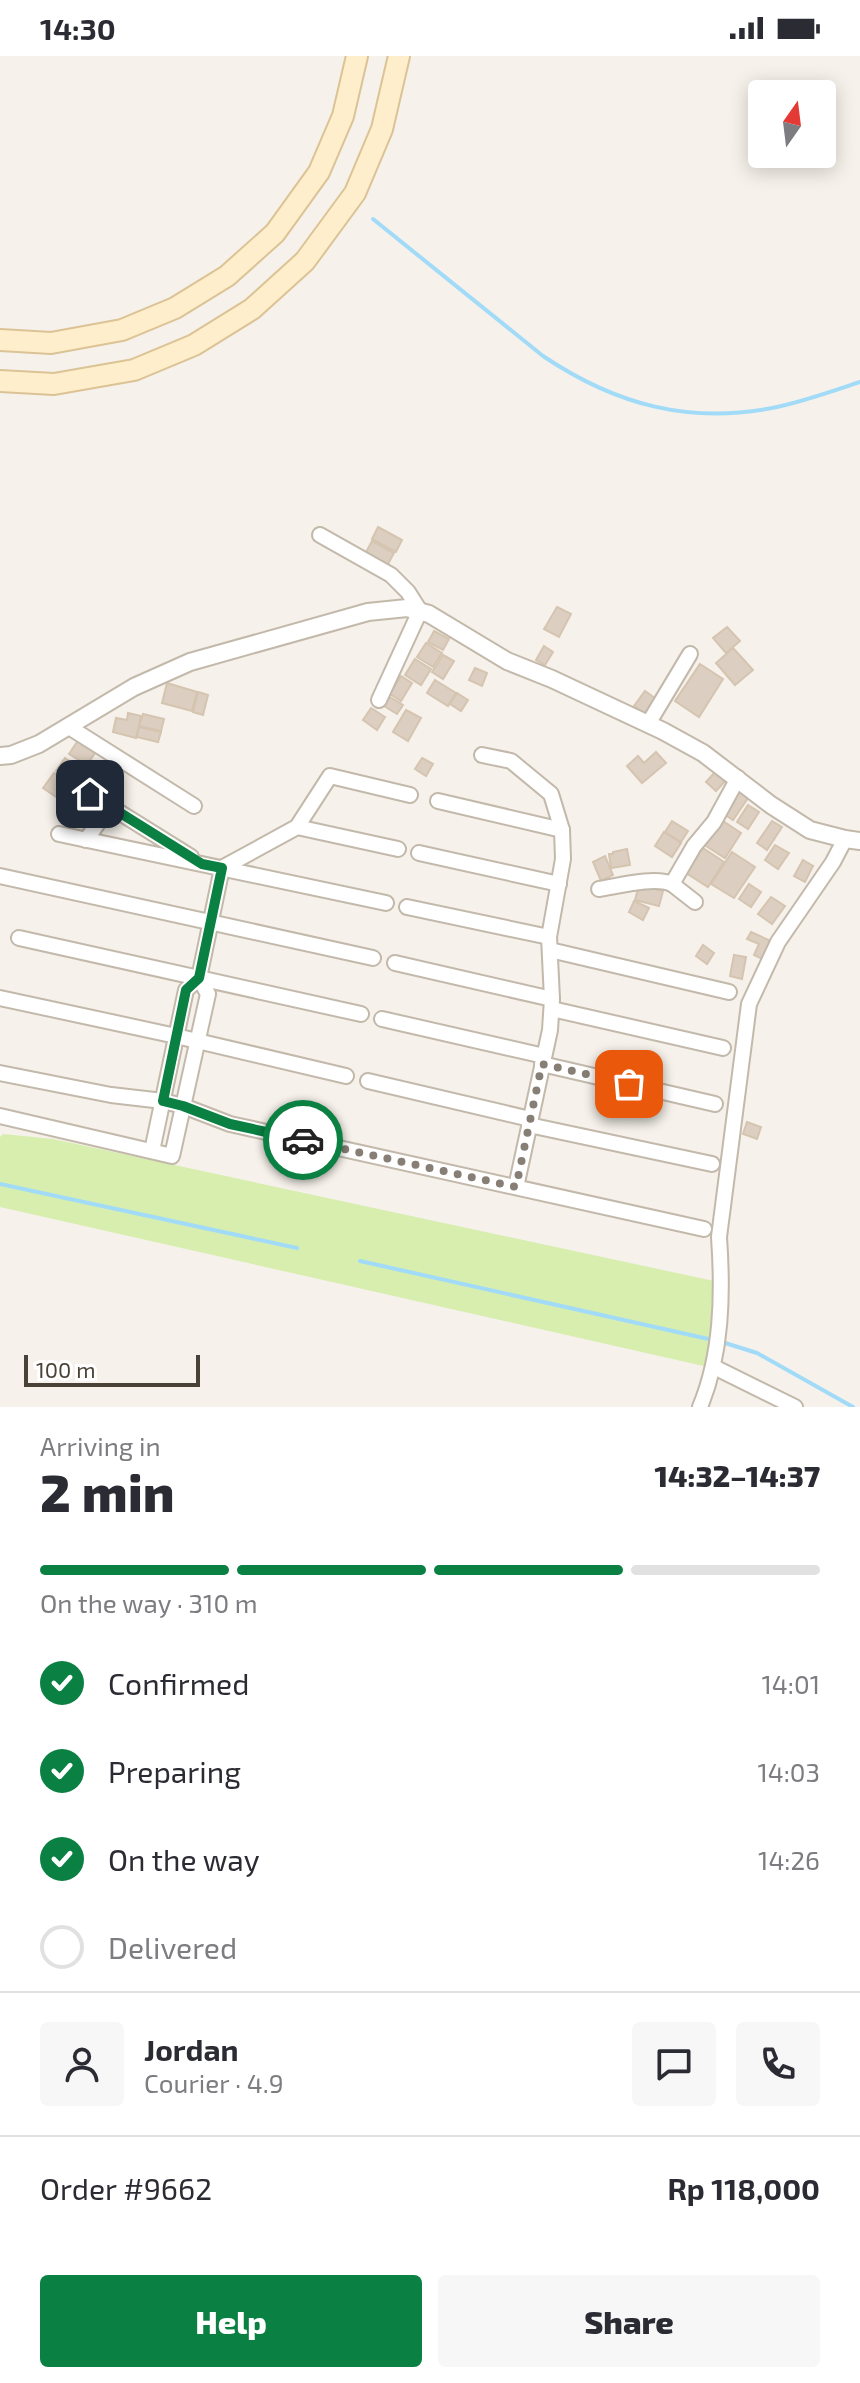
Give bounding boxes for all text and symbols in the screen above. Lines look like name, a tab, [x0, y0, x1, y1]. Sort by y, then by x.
text: 14:30	[40, 10, 116, 46]
north arrow	[748, 80, 836, 168]
map controls	[748, 80, 836, 168]
pin	[56, 760, 124, 828]
icon: home	[68, 772, 112, 816]
pin	[595, 1050, 663, 1118]
icon: bag	[607, 1062, 651, 1106]
courier	[263, 1100, 343, 1180]
icon: car	[281, 1118, 325, 1162]
scale bar	[24, 1351, 200, 1387]
text: 100 m	[36, 1356, 95, 1382]
text: Arriving in	[40, 1430, 161, 1461]
text: 14:32–14:37	[654, 1457, 820, 1493]
text: 2 min	[40, 1460, 175, 1522]
text: On the way · 310 m	[40, 1587, 258, 1618]
icon: check	[40, 1661, 84, 1705]
text: Confirmed	[108, 1665, 249, 1701]
text: 14:01	[761, 1668, 820, 1699]
icon: check	[40, 1749, 84, 1793]
text: Preparing	[108, 1753, 241, 1789]
text: 14:03	[757, 1756, 820, 1787]
icon: check	[40, 1837, 84, 1881]
text: On the way	[108, 1841, 260, 1877]
text: 14:26	[758, 1844, 820, 1875]
text: Delivered	[108, 1929, 237, 1965]
button: person	[40, 2022, 124, 2106]
button: chat	[632, 2022, 716, 2106]
button: phone	[736, 2022, 820, 2106]
text: Jordan	[144, 2031, 239, 2067]
text: Courier · 4.9	[144, 2067, 284, 2098]
text: Order #9662	[40, 2170, 212, 2206]
text: Rp 118,000	[667, 2170, 820, 2206]
button: Help	[40, 2275, 422, 2367]
button: Share	[438, 2275, 820, 2367]

